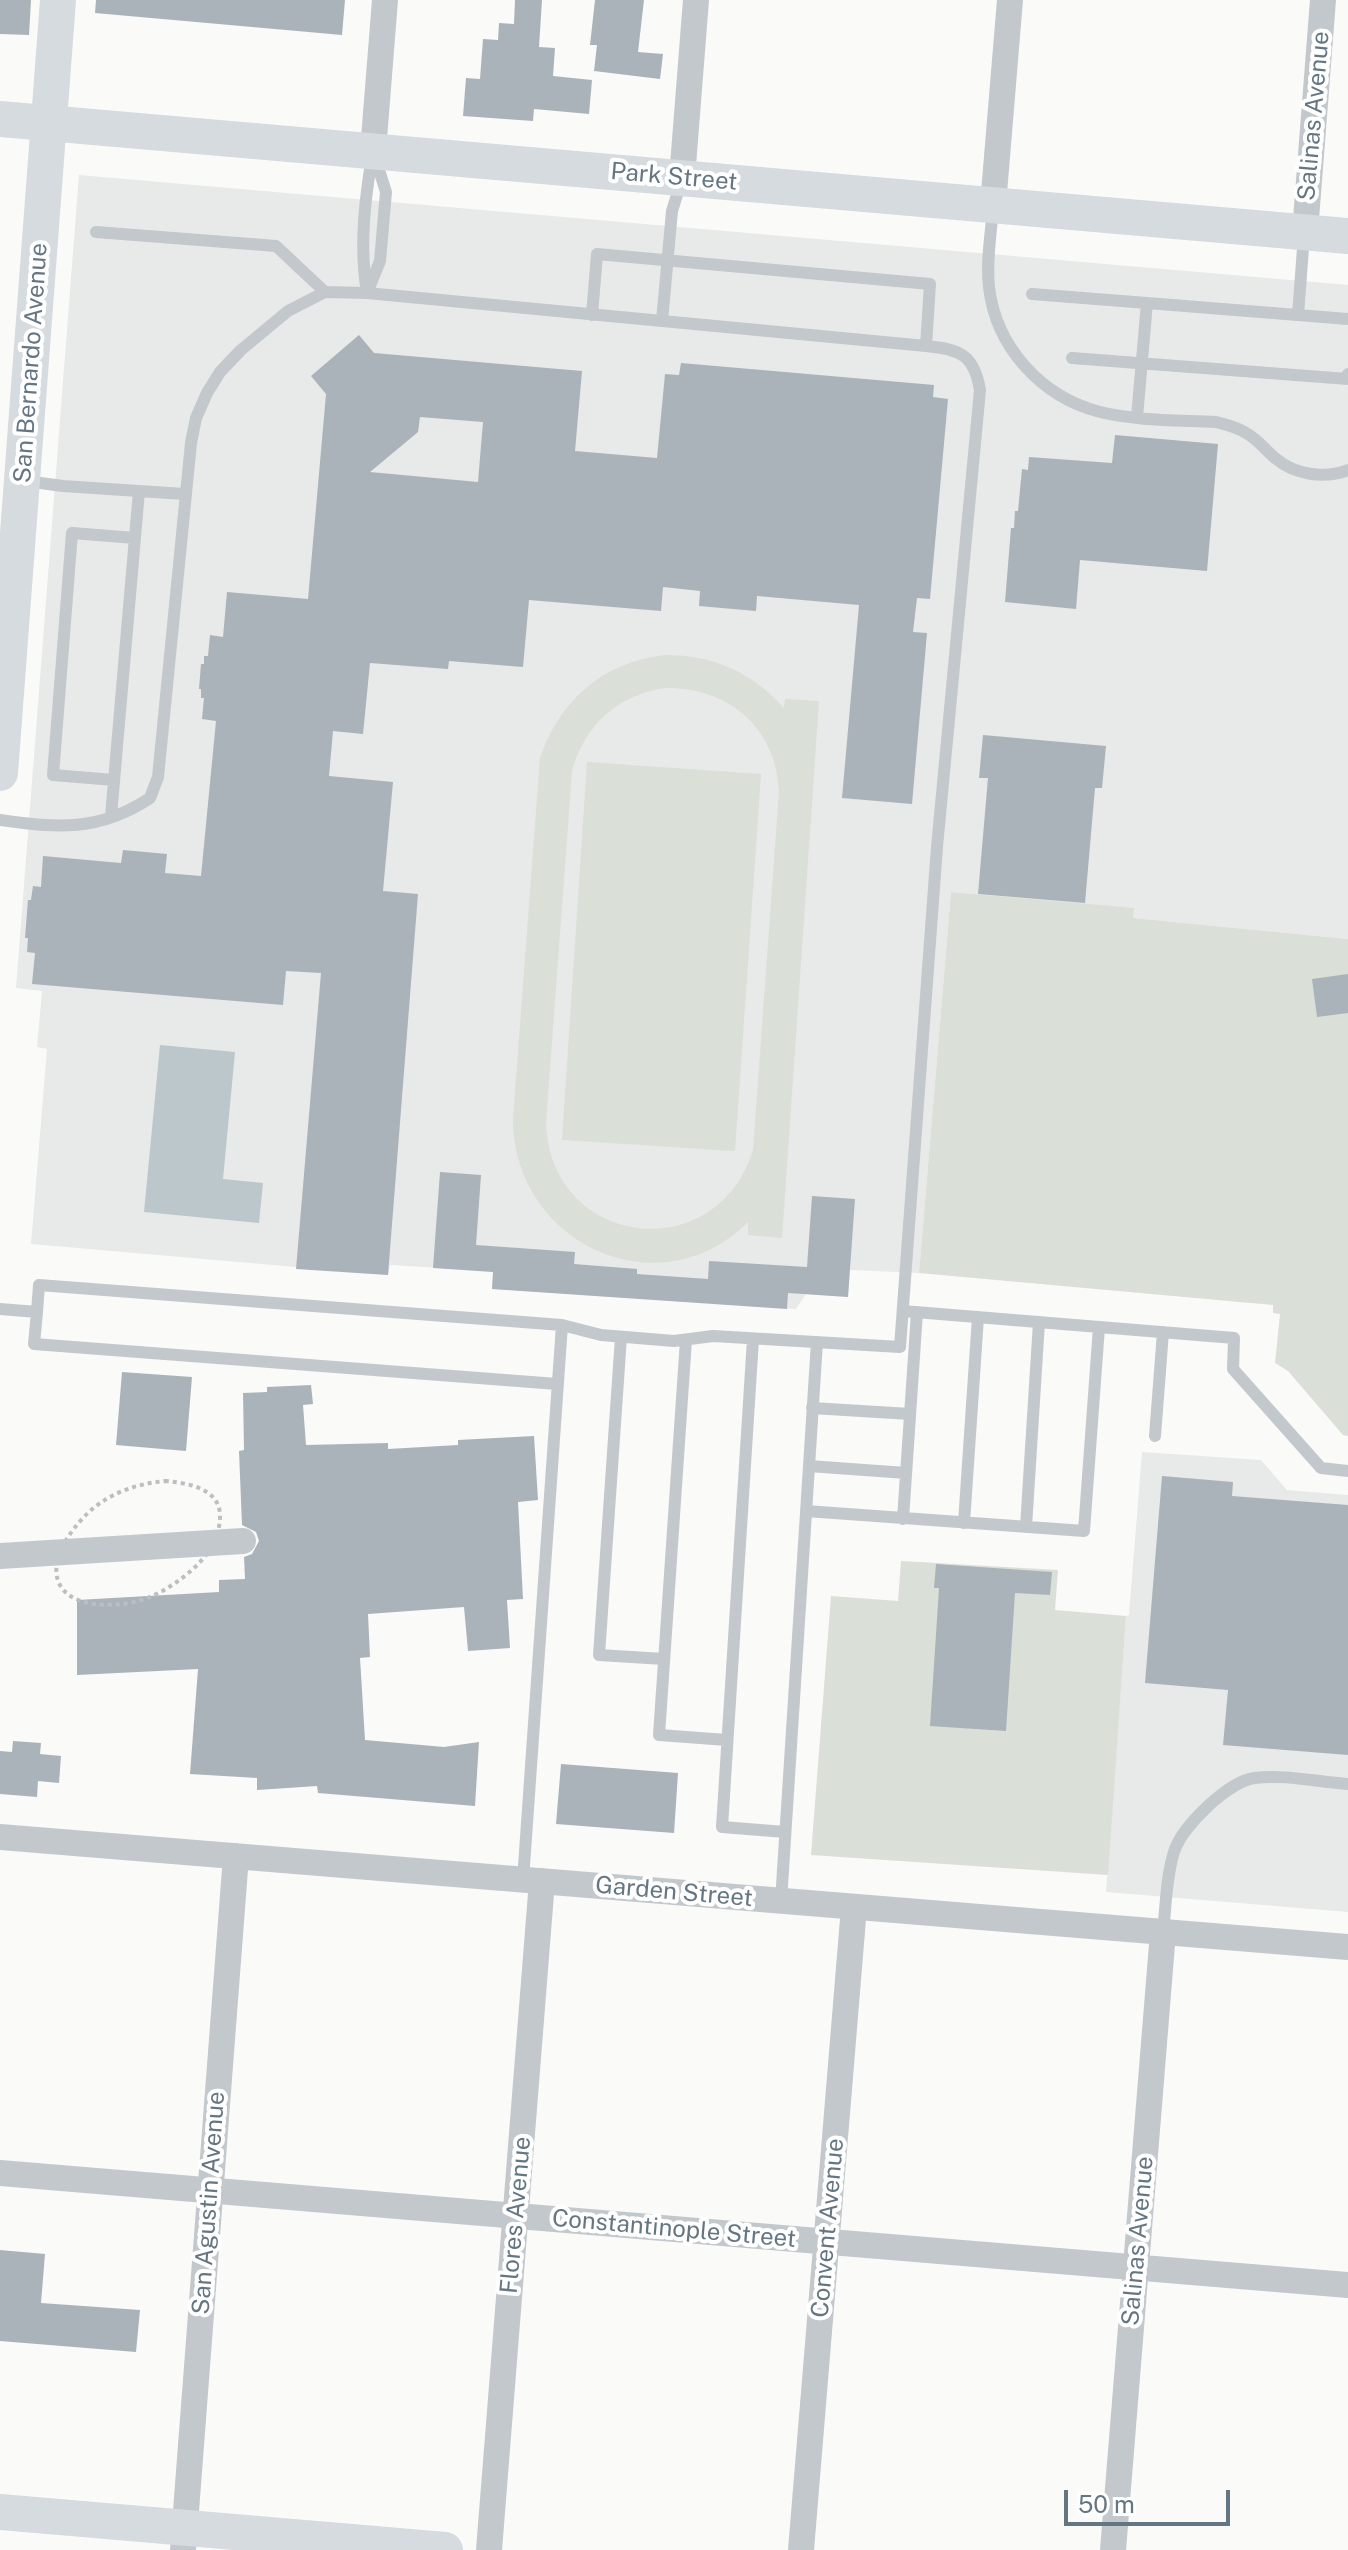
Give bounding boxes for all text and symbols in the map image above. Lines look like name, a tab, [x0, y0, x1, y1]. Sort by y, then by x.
street label: Salinas Avenue	[1292, 30, 1336, 202]
street label: Park Street	[609, 157, 739, 197]
street label: San Bernardo Avenue	[8, 242, 54, 484]
street label: Garden Street	[594, 1871, 754, 1913]
street label: San Agustin Avenue	[187, 2091, 231, 2315]
street label: Flores Avenue	[495, 2135, 537, 2295]
street label: Convent Avenue	[806, 2137, 850, 2319]
street label: Salinas Avenue	[1116, 2155, 1160, 2327]
street label: Constantinople Street	[551, 2204, 797, 2254]
scale bar	[1068, 2474, 1234, 2524]
text: 50 m	[1078, 2490, 1135, 2518]

